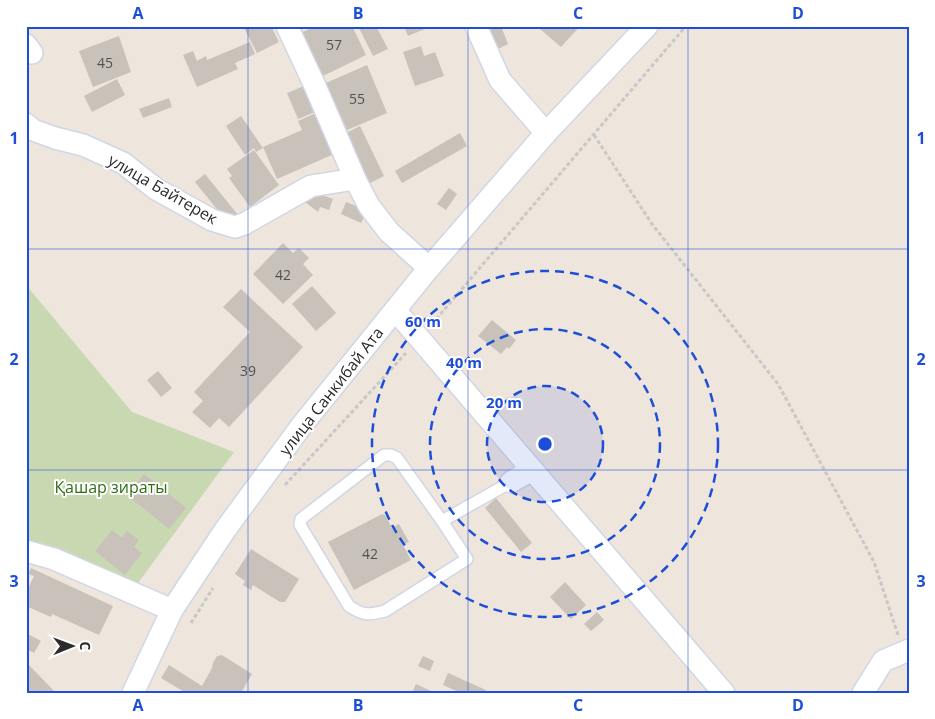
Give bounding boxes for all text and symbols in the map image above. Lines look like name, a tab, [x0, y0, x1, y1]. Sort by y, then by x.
text: A	[132, 2, 144, 24]
text: B	[353, 2, 363, 24]
text: C	[573, 2, 583, 24]
text: D	[792, 2, 804, 24]
house number: 57	[326, 35, 342, 54]
house number: 45	[97, 53, 113, 72]
house number: 55	[349, 89, 365, 108]
text: 1	[9, 127, 19, 149]
text: 1	[916, 127, 926, 149]
street label: улица Байтерек	[104, 149, 222, 230]
house number: 42	[275, 265, 291, 284]
text: 60 m	[405, 311, 441, 331]
street label: улица Санкибай Ата	[274, 322, 388, 460]
text: 2	[9, 348, 19, 370]
text: 2	[916, 348, 926, 370]
text: 40 m	[446, 352, 482, 372]
house number: 39	[240, 361, 256, 380]
text: 20 m	[486, 392, 522, 412]
centre of rings	[536, 435, 554, 453]
park label: Қашар зираты	[55, 476, 167, 498]
house number: 42	[362, 544, 378, 563]
text: 3	[9, 570, 19, 592]
text: 3	[916, 570, 926, 592]
north arrow	[48, 622, 98, 672]
text: С	[76, 641, 95, 650]
text: A	[132, 694, 144, 716]
text: B	[353, 694, 363, 716]
text: C	[573, 694, 583, 716]
text: D	[792, 694, 804, 716]

